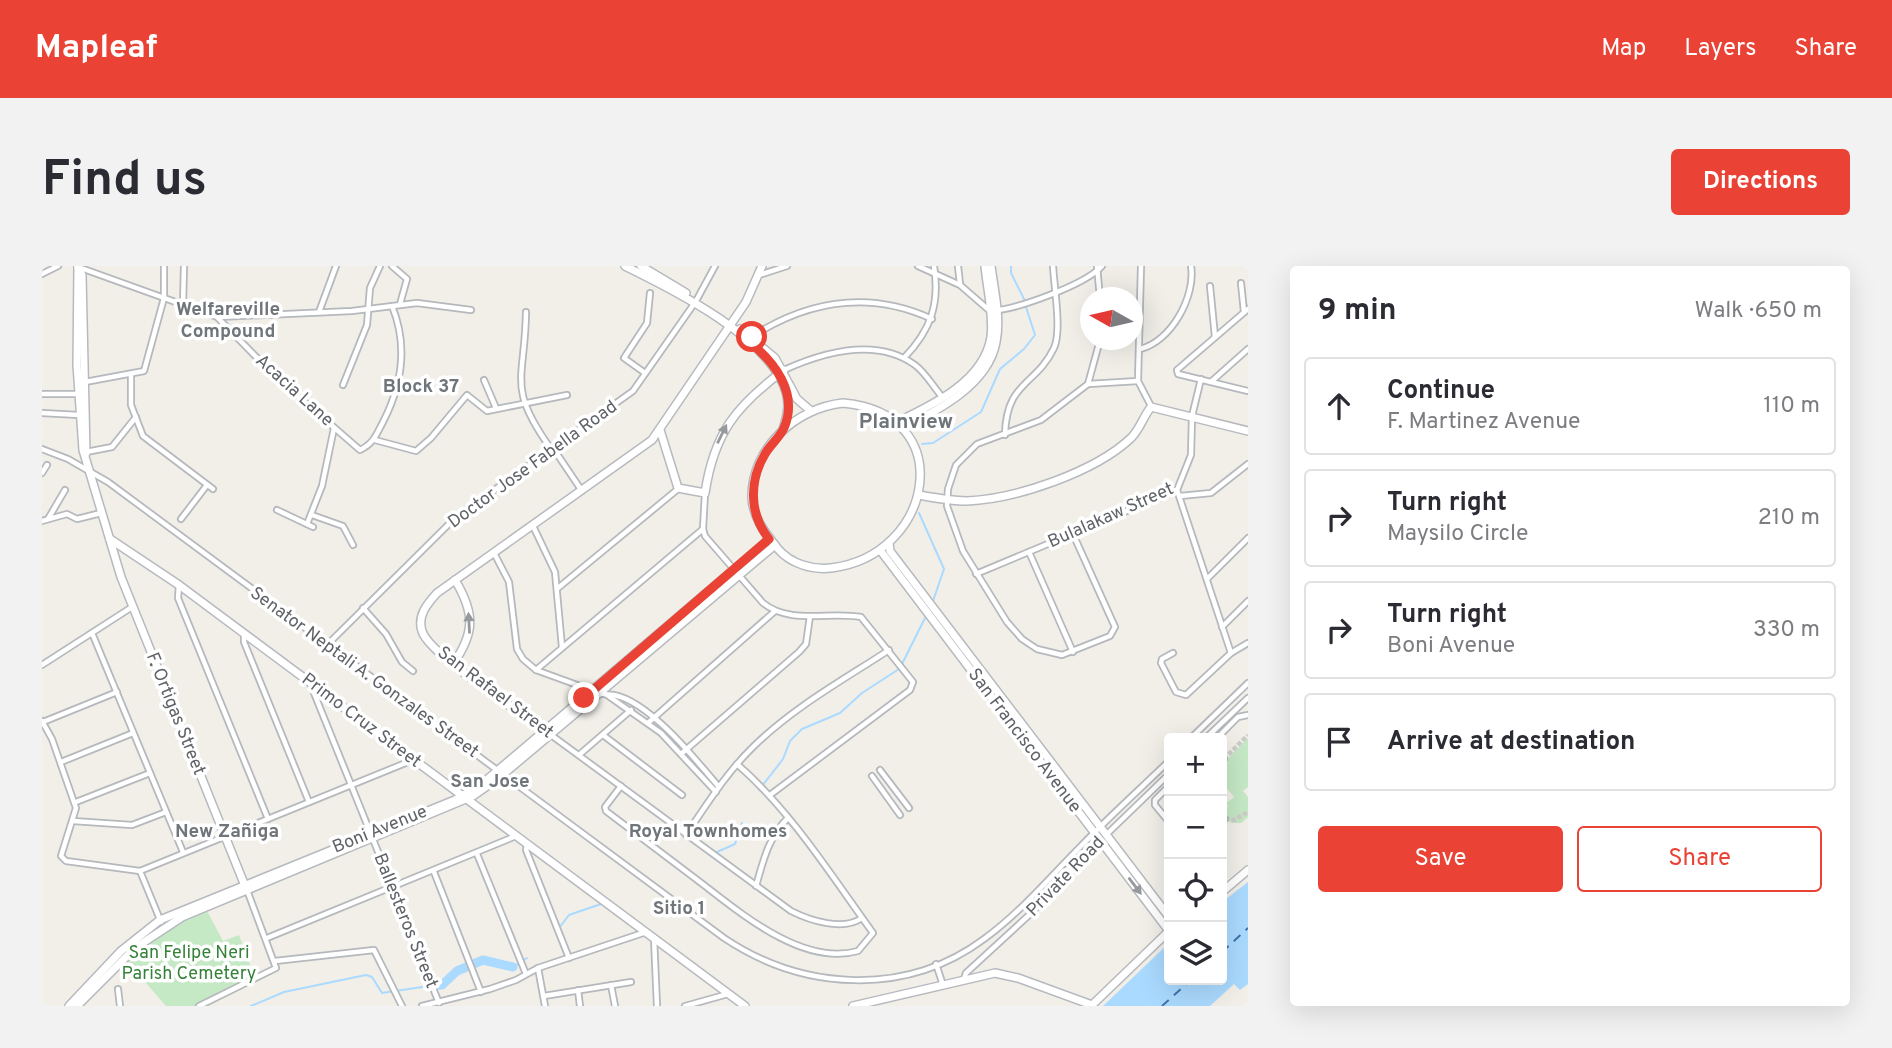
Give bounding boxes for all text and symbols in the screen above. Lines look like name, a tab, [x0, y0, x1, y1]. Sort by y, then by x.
text: Mapleaf	[35, 28, 158, 70]
text: Map	[1601, 34, 1646, 64]
text: Layers	[1684, 34, 1756, 64]
text: Share	[1794, 34, 1857, 64]
button: Directions	[1671, 149, 1850, 215]
text: Find us	[42, 151, 207, 213]
north arrow	[1080, 287, 1143, 350]
text: 9 min	[1318, 293, 1396, 330]
text: Walk · 650 m	[1694, 297, 1822, 326]
district label: Welfareville Compound	[176, 298, 280, 344]
route start	[736, 321, 767, 352]
street label: Acacia Lane	[250, 350, 338, 432]
district label: Block 37	[383, 375, 459, 399]
text: Continue	[1387, 375, 1495, 408]
icon: ahead	[1320, 387, 1358, 425]
text: 110 m	[1763, 392, 1820, 421]
street label: Doctor Jose Fabella Road	[444, 396, 622, 534]
text: F. Martinez Avenue	[1387, 408, 1580, 437]
district label: Plainview	[859, 409, 953, 436]
one-way arrow	[717, 424, 728, 444]
street label: Bulalakaw Street	[1044, 478, 1178, 554]
text: Turn right	[1387, 487, 1507, 520]
icon: right	[1320, 499, 1358, 537]
text: 210 m	[1758, 504, 1820, 533]
text: Maysilo Circle	[1387, 520, 1528, 549]
street label: Senator Neptali A. Gonzales Street	[245, 582, 483, 764]
text: Turn right	[1387, 599, 1507, 632]
icon: right	[1320, 611, 1358, 649]
one-way arrow	[463, 612, 474, 634]
text: 330 m	[1753, 616, 1820, 645]
text: Boni Avenue	[1387, 632, 1515, 661]
street label: San Rafael Street	[432, 642, 558, 744]
street label: F. Ortigas Street	[140, 649, 210, 779]
street label: San Francisco Avenue	[962, 664, 1086, 818]
street label: Primo Cruz Street	[297, 668, 425, 774]
route end	[568, 682, 599, 713]
icon: arrive	[1320, 723, 1358, 761]
text: Arrive at destination	[1387, 726, 1635, 759]
map controls	[1164, 733, 1227, 985]
button: +	[1164, 733, 1227, 796]
district label: San Jose	[450, 770, 530, 794]
button: −	[1164, 796, 1227, 859]
street label: Boni Avenue	[329, 801, 431, 859]
district label: New Zañiga	[175, 820, 279, 844]
district label: Royal Townhomes	[629, 820, 787, 844]
button: Save	[1318, 826, 1563, 892]
button: Share	[1577, 826, 1822, 892]
street label: Private Road	[1022, 832, 1110, 922]
street label: Ballesteros Street	[367, 850, 443, 992]
button: locate	[1164, 859, 1227, 922]
one-way arrow	[1127, 877, 1142, 895]
district label: Sitio 1	[653, 897, 705, 921]
button: layers	[1164, 922, 1227, 985]
park label: San Felipe Neri Parish Cemetery	[122, 942, 256, 986]

